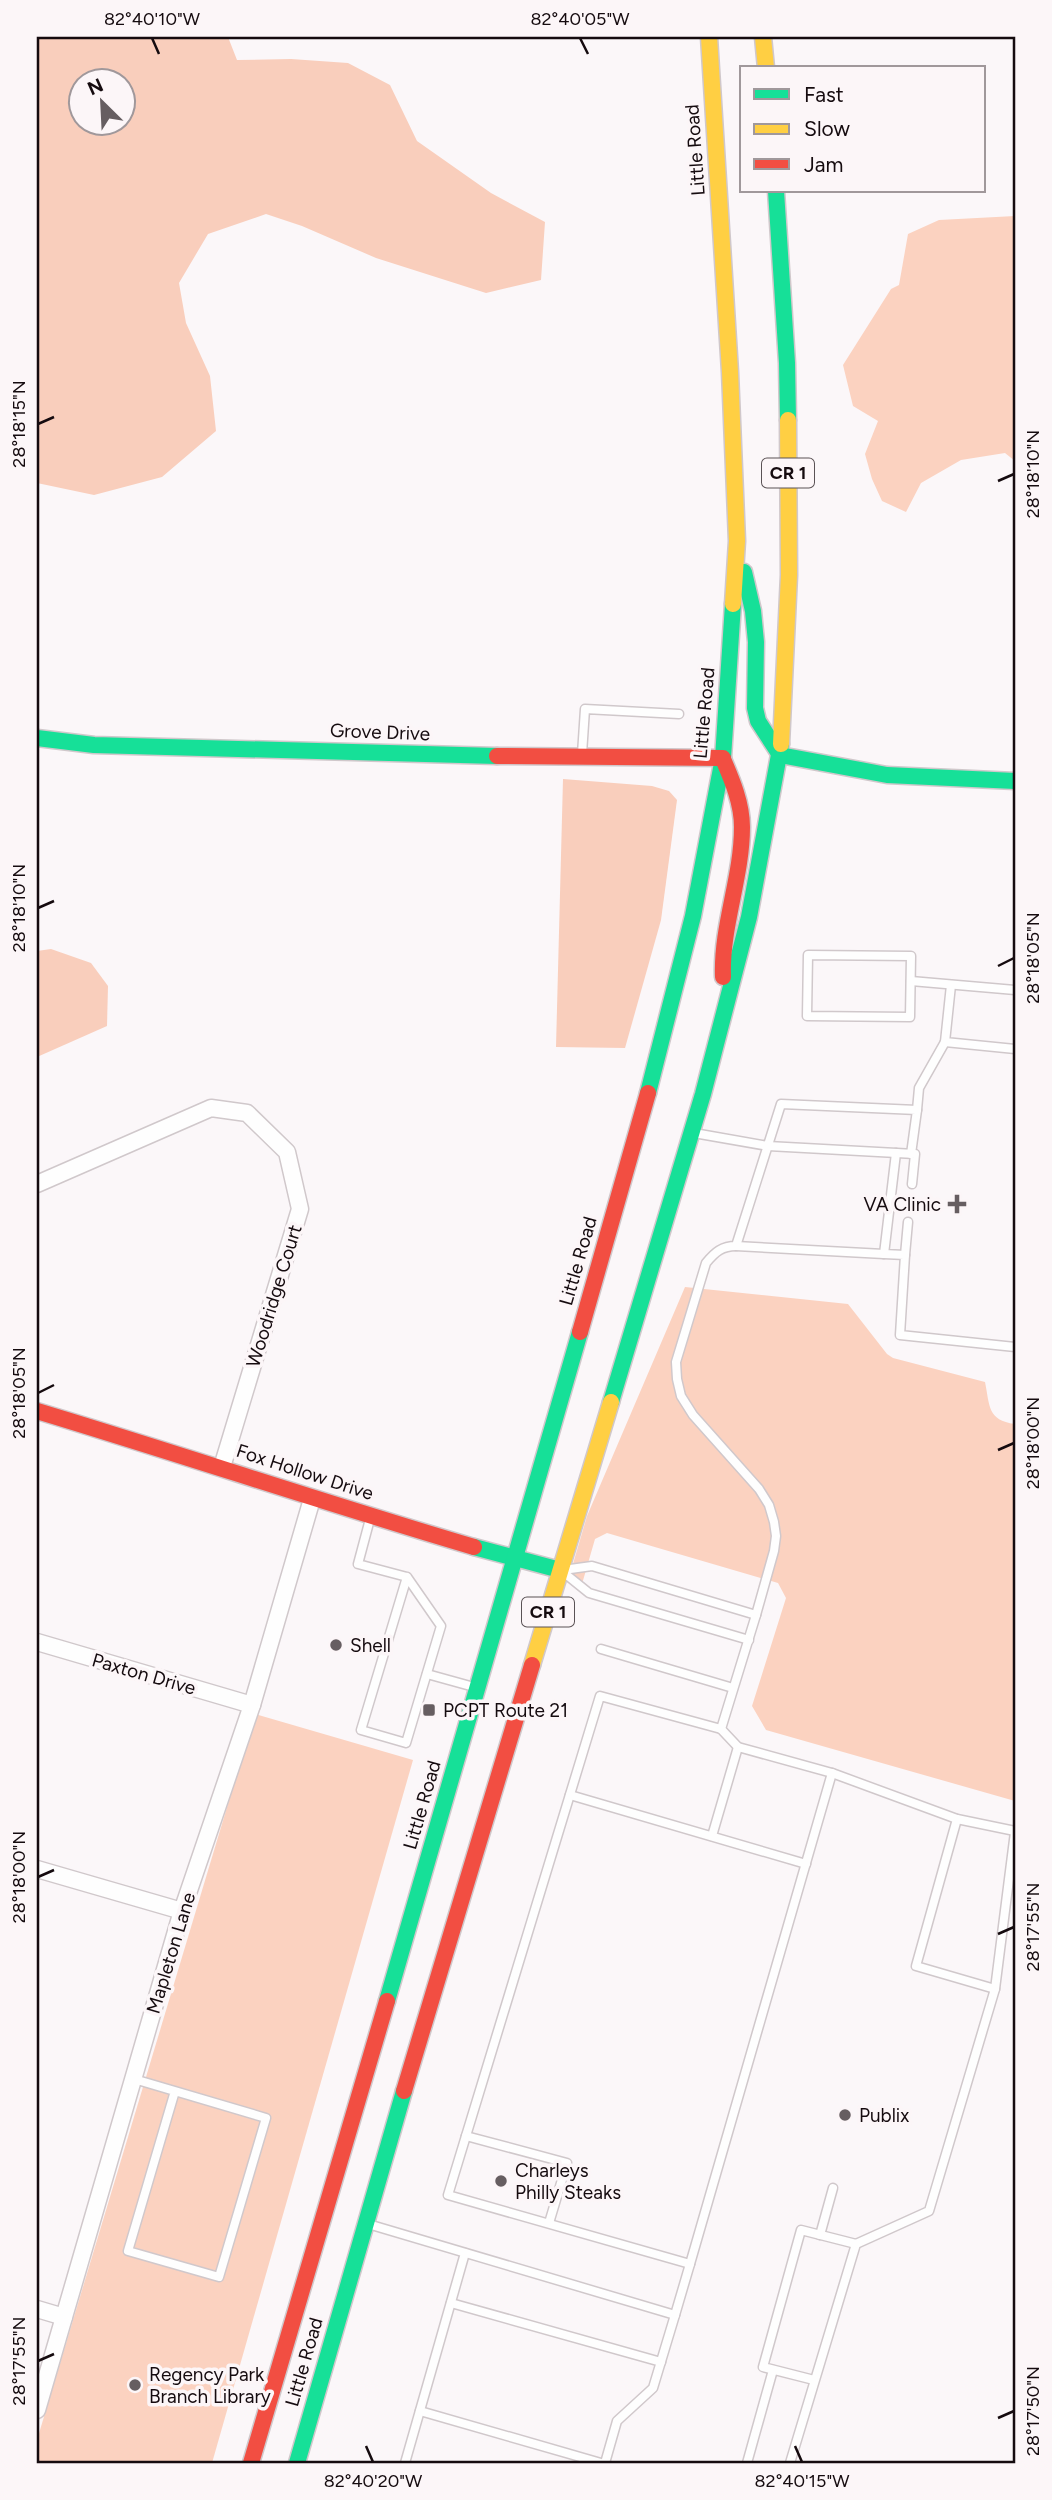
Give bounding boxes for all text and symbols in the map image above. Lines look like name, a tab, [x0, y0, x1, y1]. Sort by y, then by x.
text: 82°40'10"W	[104, 8, 201, 30]
text: 82°40'05"W	[531, 8, 630, 30]
north arrow	[66, 66, 136, 136]
legend	[740, 66, 986, 192]
text: N	[84, 73, 107, 100]
text: Fast	[804, 82, 844, 107]
street label: Little Road	[680, 103, 710, 197]
text: Slow	[804, 116, 850, 141]
text: Jam	[804, 152, 843, 177]
text: 28°18'15"N	[8, 380, 30, 468]
text: 28°18'10"N	[1022, 430, 1044, 518]
road number: CR 1	[762, 458, 814, 488]
street label: Little Road	[689, 666, 719, 760]
street label: Grove Drive	[329, 719, 431, 745]
text: 28°18'10"N	[8, 864, 30, 952]
text: 28°18'05"N	[1022, 912, 1044, 1004]
place label: VA Clinic	[864, 1193, 941, 1216]
marker: VA Clinic	[947, 1194, 967, 1214]
street label: Little Road	[554, 1214, 602, 1308]
street label: Woodridge Court	[241, 1222, 307, 1370]
text: 28°18'05"N	[8, 1347, 30, 1439]
text: 28°18'00"N	[1022, 1397, 1044, 1489]
street label: Fox Hollow Drive	[234, 1439, 376, 1505]
road number: CR 1	[522, 1597, 574, 1626]
place label: Shell	[350, 1634, 391, 1657]
marker: Shell	[328, 1637, 344, 1653]
street label: Paxton Drive	[89, 1648, 199, 1700]
place label: PCPT Route 21	[443, 1699, 568, 1722]
marker: PCPT Route 21	[421, 1702, 437, 1718]
street label: Little Road	[398, 1758, 446, 1852]
text: 28°18'00"N	[8, 1831, 30, 1923]
text: 28°17'55"N	[1022, 1883, 1044, 1971]
street label: Mapleton Lane	[142, 1890, 200, 2016]
place label: Publix	[859, 2104, 909, 2127]
marker: Publix	[837, 2107, 853, 2123]
place label: Charleys Philly Steaks	[515, 2159, 621, 2204]
marker: Charleys Philly Steaks	[493, 2173, 509, 2189]
street label: Little Road	[280, 2315, 328, 2409]
text: 28°17'55"N	[8, 2317, 30, 2405]
place label: Regency Park Branch Library	[149, 2363, 271, 2408]
text: 28°17'50"N	[1022, 2366, 1044, 2456]
marker: Regency Park Branch Library	[127, 2377, 143, 2393]
text: 82°40'20"W	[324, 2470, 423, 2492]
text: 82°40'15"W	[755, 2470, 850, 2492]

